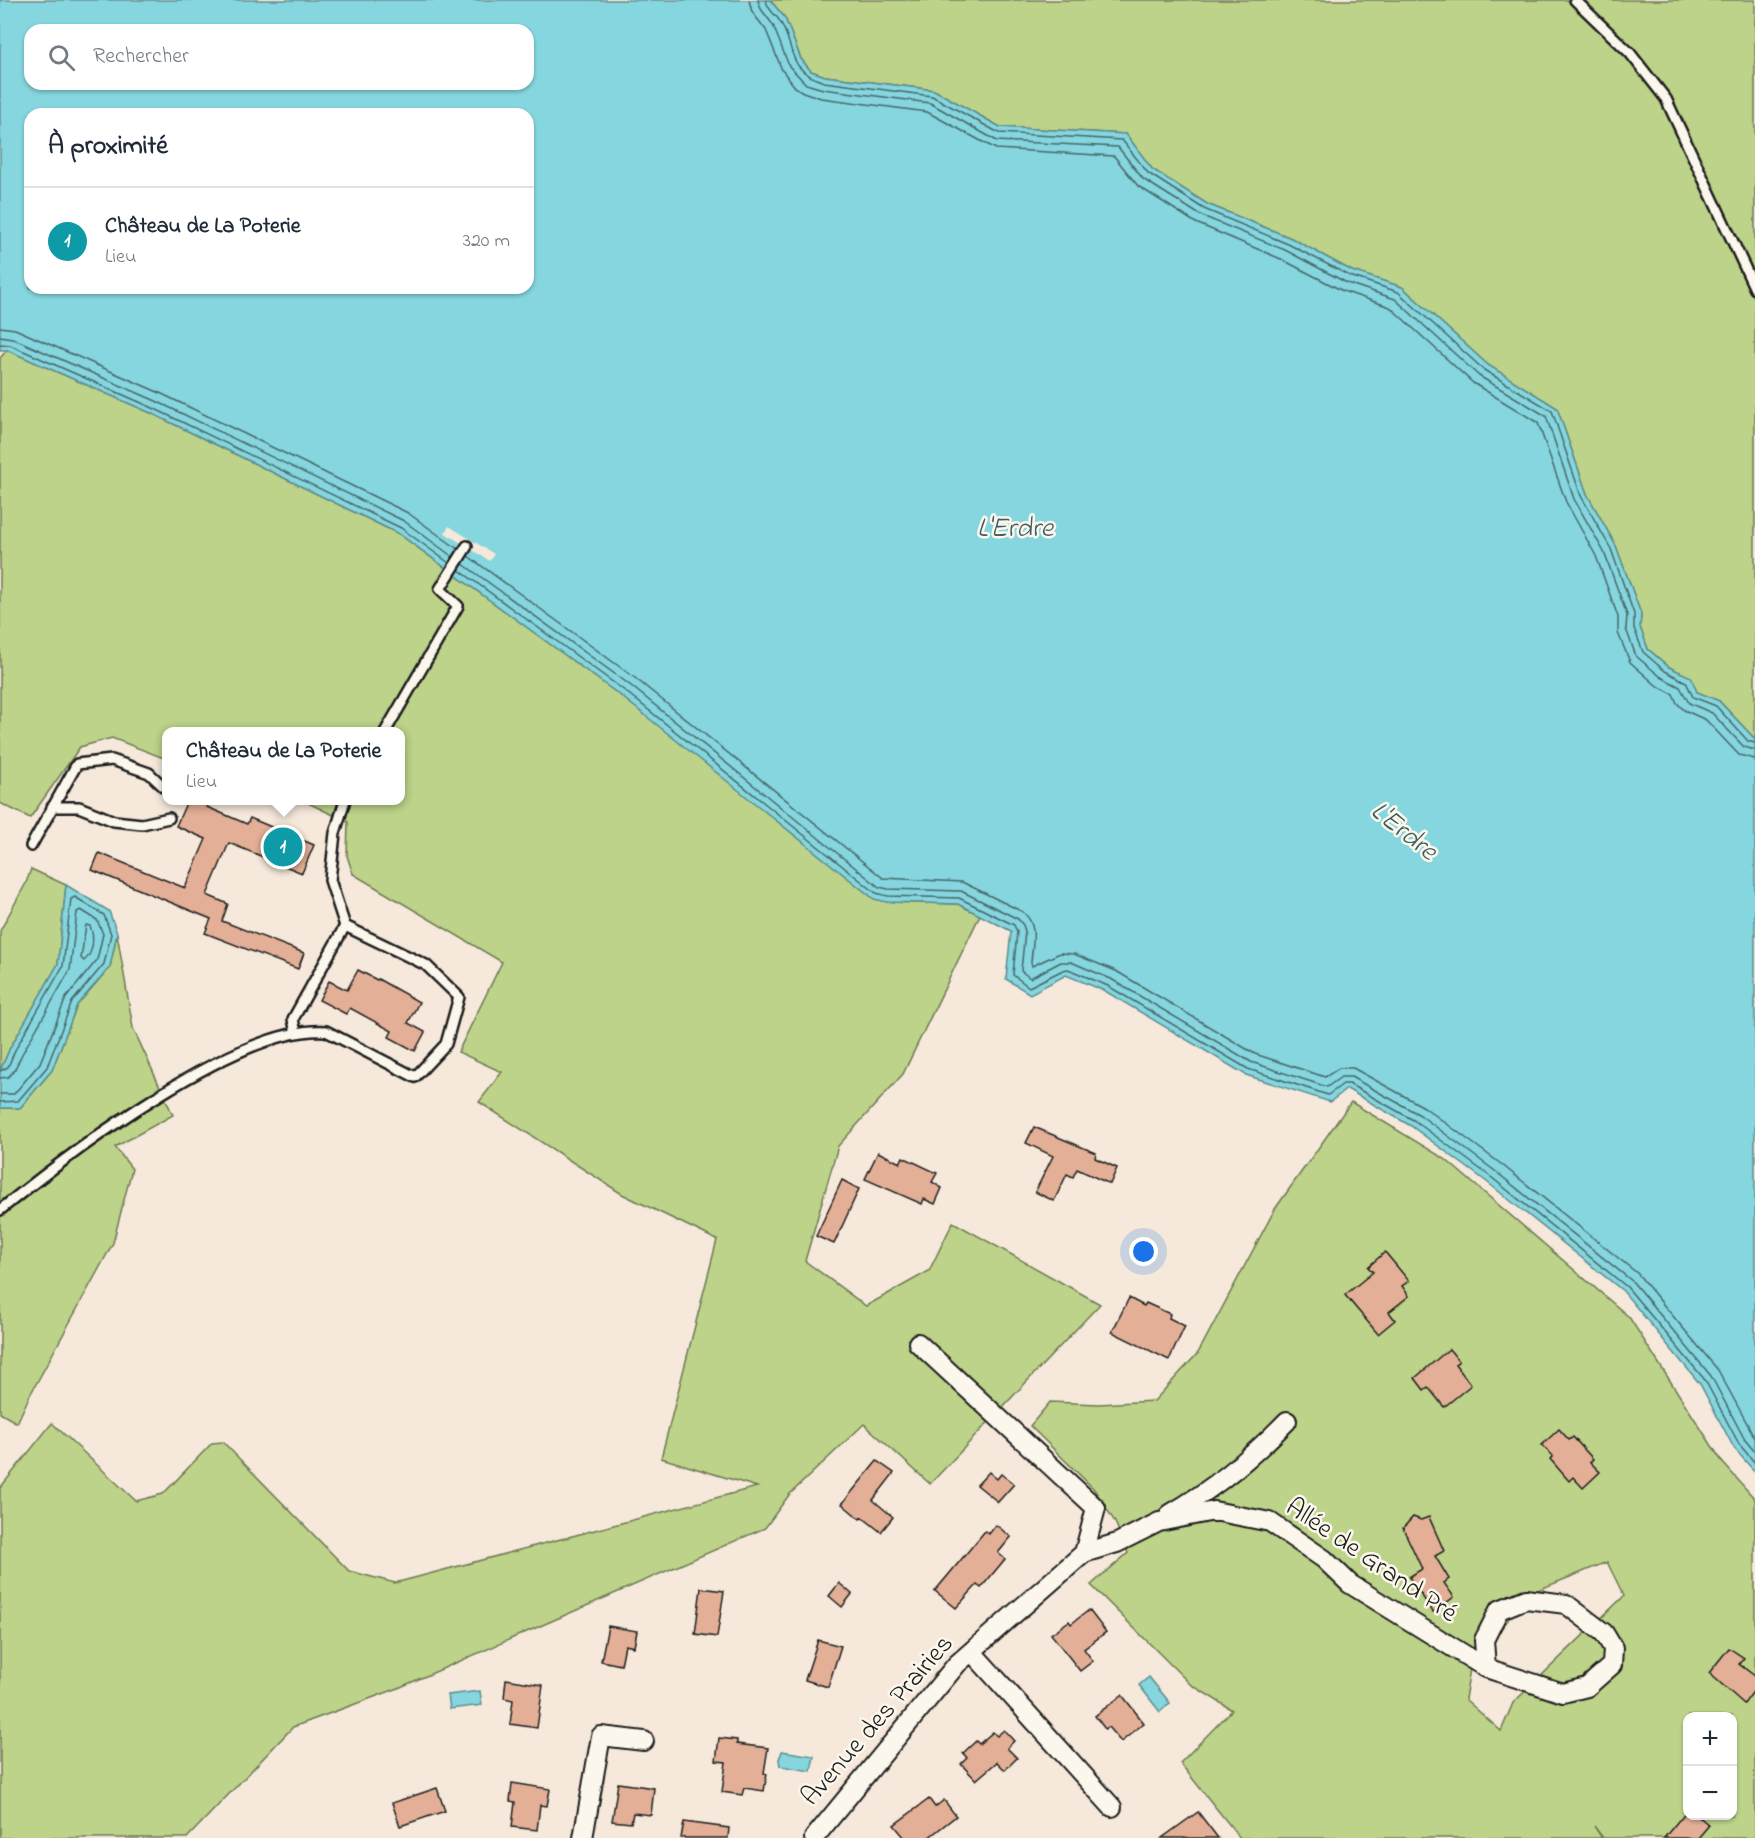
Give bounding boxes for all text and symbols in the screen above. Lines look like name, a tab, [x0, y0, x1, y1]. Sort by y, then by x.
search box	[24, 24, 534, 90]
icon: search	[45, 41, 78, 74]
text: Rechercher	[93, 41, 189, 73]
text: À proximité	[48, 128, 168, 166]
text: Château de La Poterie	[105, 211, 301, 243]
text: 1	[64, 227, 71, 256]
text: 320 m	[463, 227, 510, 256]
text: Lieu	[105, 243, 136, 272]
water label: L'Erdre	[977, 509, 1054, 550]
popup	[162, 727, 405, 805]
text: Château de La Poterie	[186, 736, 381, 768]
text: Lieu	[186, 768, 217, 797]
water label: L'Erdre	[1361, 792, 1447, 873]
pin: 1	[264, 824, 302, 870]
your location	[1129, 1237, 1158, 1266]
street label: Allée de Grand Pré	[1277, 1489, 1466, 1634]
street label: Avenue des Prairies	[792, 1627, 964, 1815]
map controls	[1683, 1712, 1737, 1820]
button: +	[1683, 1712, 1737, 1766]
button: −	[1683, 1766, 1737, 1820]

